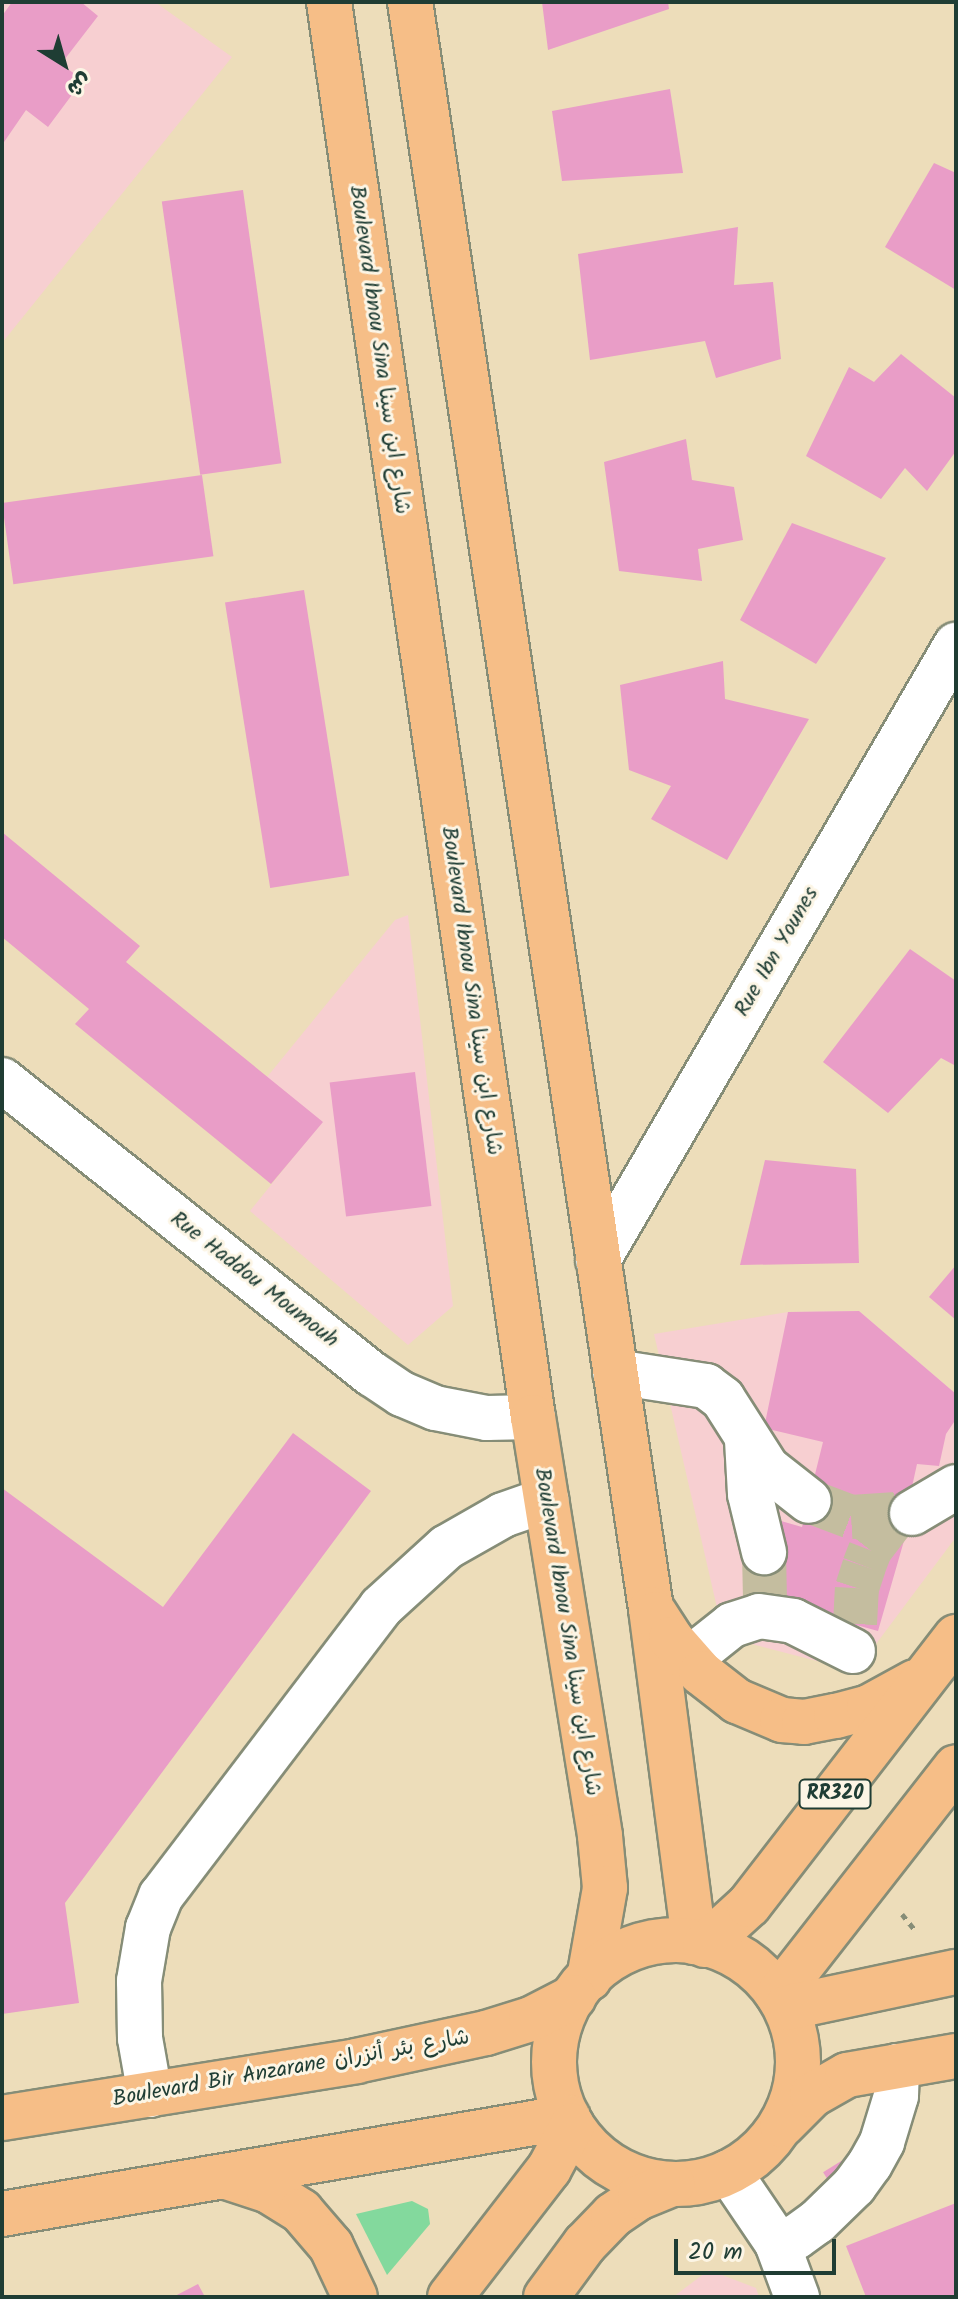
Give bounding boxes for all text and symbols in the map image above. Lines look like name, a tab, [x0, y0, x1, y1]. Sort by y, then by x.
north arrow	[24, 24, 104, 104]
text: ش	[59, 62, 99, 105]
street label: Boulevard Ibnou Sina شارع ابن سينا	[343, 184, 415, 516]
street label: Boulevard Ibnou Sina شارع ابن سينا	[435, 825, 507, 1157]
street label: Rue Ibn Younes	[729, 882, 825, 1022]
street label: Rue Haddou Moumouh	[165, 1206, 343, 1354]
street label: Boulevard Ibnou Sina شارع ابن سينا	[528, 1466, 606, 1798]
road number: RR320	[797, 1778, 873, 1810]
street label: Boulevard Bir Anzarane شارع بئر أنزران	[110, 2025, 472, 2113]
scale bar	[678, 2223, 840, 2273]
text: 20 m	[688, 2233, 743, 2272]

